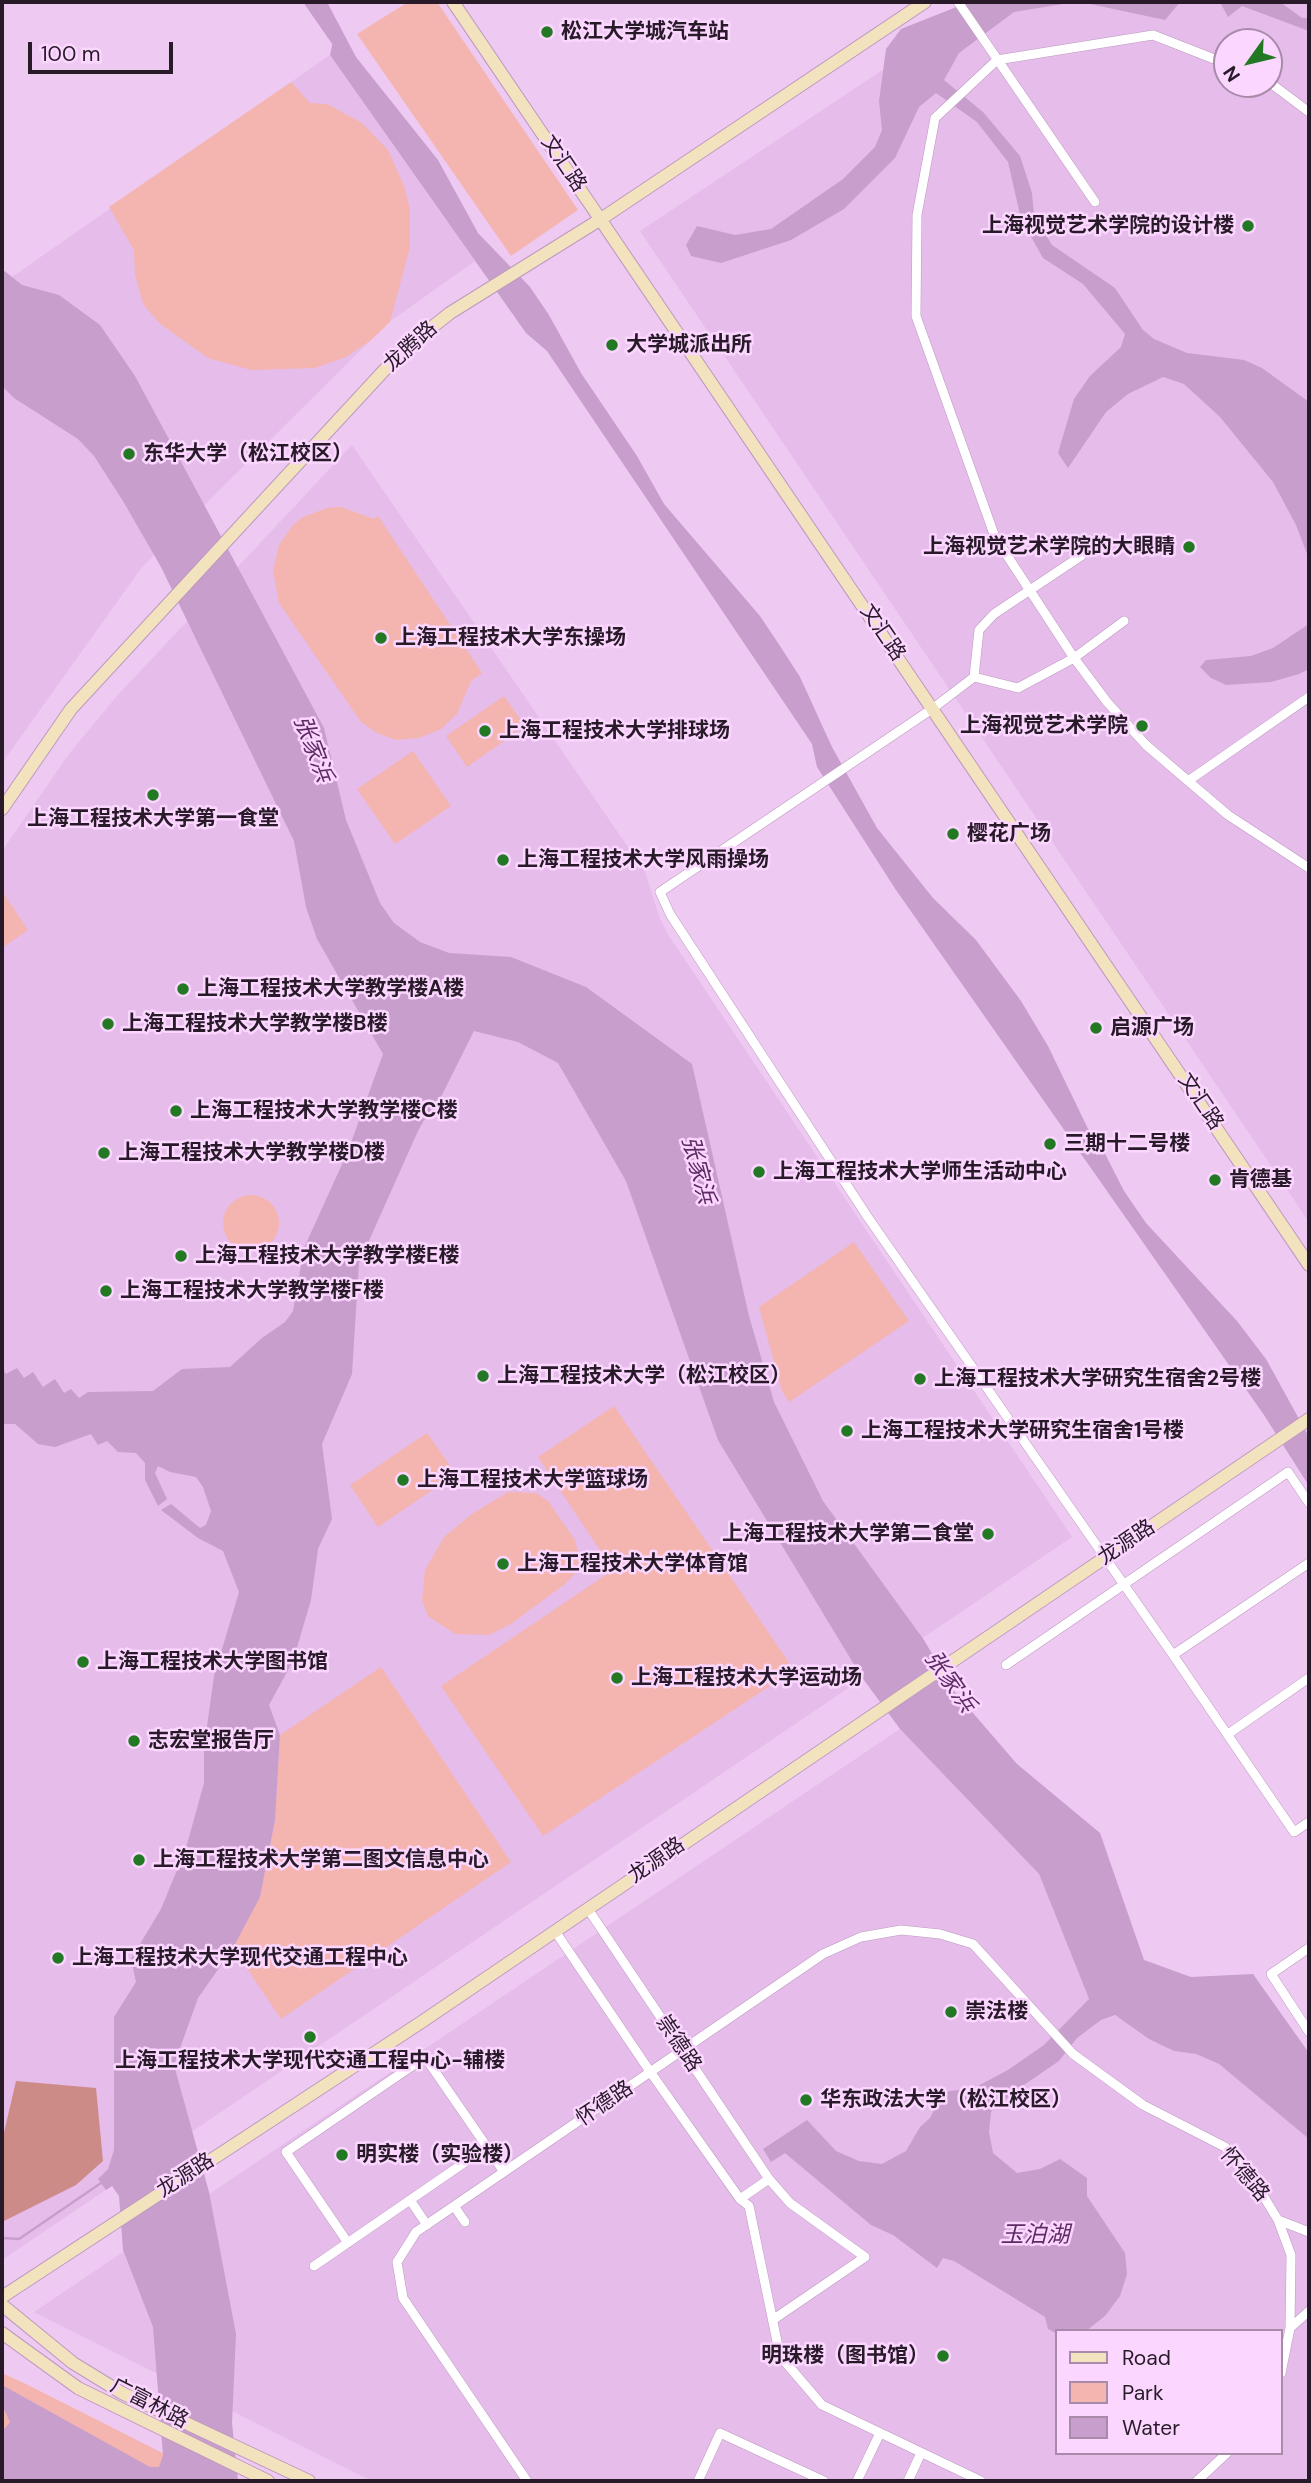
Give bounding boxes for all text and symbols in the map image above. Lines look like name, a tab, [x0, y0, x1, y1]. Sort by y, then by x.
place label: 松江大学城汽车站	[561, 19, 729, 45]
marker: 松江大学城汽车站	[539, 24, 555, 40]
scale bar	[32, 28, 177, 72]
north arrow	[1213, 28, 1283, 98]
text: 100 m	[41, 40, 101, 68]
text: N	[1218, 61, 1246, 87]
street label: 文汇路	[535, 131, 591, 197]
place label: 上海视觉艺术学院的设计楼	[982, 213, 1234, 239]
marker: 上海视觉艺术学院的设计楼	[1240, 218, 1256, 234]
street label: 龙腾路	[379, 317, 443, 377]
place label: 大学城派出所	[626, 332, 752, 358]
marker: 大学城派出所	[604, 337, 620, 353]
place label: 东华大学（松江校区）	[143, 441, 353, 467]
marker: 东华大学（松江校区）	[121, 446, 137, 462]
place label: 上海视觉艺术学院的大眼睛	[923, 534, 1175, 560]
marker: 上海视觉艺术学院的大眼睛	[1181, 539, 1197, 555]
street label: 文汇路	[854, 600, 910, 666]
place label: 上海工程技术大学东操场	[395, 625, 626, 651]
marker: 上海工程技术大学东操场	[373, 630, 389, 646]
water label: 张家浜	[287, 712, 337, 786]
place label: 上海视觉艺术学院	[960, 713, 1128, 739]
place label: 上海工程技术大学排球场	[499, 718, 730, 744]
marker: 上海视觉艺术学院	[1134, 718, 1150, 734]
marker: 上海工程技术大学排球场	[477, 723, 493, 739]
marker: 上海工程技术大学第一食堂	[145, 787, 161, 803]
place label: 上海工程技术大学第一食堂	[27, 806, 279, 832]
place label: 樱花广场	[967, 821, 1051, 847]
marker: 樱花广场	[945, 826, 961, 842]
place label: 上海工程技术大学风雨操场	[517, 847, 769, 873]
marker: 上海工程技术大学风雨操场	[495, 852, 511, 868]
place label: 上海工程技术大学教学楼A楼	[197, 976, 464, 1002]
marker: 上海工程技术大学教学楼A楼	[175, 981, 191, 997]
place label: 上海工程技术大学教学楼B楼	[122, 1011, 387, 1037]
place label: 启源广场	[1110, 1015, 1194, 1041]
marker: 上海工程技术大学教学楼B楼	[100, 1016, 116, 1032]
marker: 启源广场	[1088, 1020, 1104, 1036]
street label: 文汇路	[1172, 1069, 1228, 1135]
place label: 上海工程技术大学教学楼C楼	[190, 1098, 457, 1124]
marker: 上海工程技术大学教学楼C楼	[168, 1103, 184, 1119]
place label: 三期十二号楼	[1064, 1131, 1190, 1157]
water label: 张家浜	[675, 1133, 719, 1207]
marker: 三期十二号楼	[1042, 1136, 1058, 1152]
place label: 上海工程技术大学教学楼D楼	[118, 1140, 385, 1166]
marker: 上海工程技术大学教学楼D楼	[96, 1145, 112, 1161]
place label: 上海工程技术大学师生活动中心	[773, 1159, 1067, 1185]
marker: 上海工程技术大学师生活动中心	[751, 1164, 767, 1180]
place label: 肯德基	[1229, 1167, 1292, 1193]
marker: 肯德基	[1207, 1172, 1223, 1188]
place label: 上海工程技术大学教学楼E楼	[195, 1243, 459, 1269]
marker: 上海工程技术大学教学楼E楼	[173, 1248, 189, 1264]
place label: 上海工程技术大学教学楼F楼	[120, 1278, 384, 1304]
marker: 上海工程技术大学教学楼F楼	[98, 1283, 114, 1299]
place label: 上海工程技术大学（松江校区）	[497, 1363, 791, 1389]
place label: 上海工程技术大学研究生宿舍2号楼	[934, 1366, 1261, 1392]
marker: 上海工程技术大学（松江校区）	[475, 1368, 491, 1384]
marker: 上海工程技术大学研究生宿舍2号楼	[912, 1371, 928, 1387]
place label: 上海工程技术大学研究生宿舍1号楼	[861, 1418, 1184, 1444]
marker: 上海工程技术大学研究生宿舍1号楼	[839, 1423, 855, 1439]
place label: 上海工程技术大学篮球场	[417, 1467, 648, 1493]
marker: 上海工程技术大学篮球场	[395, 1472, 411, 1488]
street label: 龙源路	[1094, 1515, 1160, 1571]
place label: 上海工程技术大学第二食堂	[722, 1521, 974, 1547]
marker: 上海工程技术大学第二食堂	[980, 1526, 996, 1542]
place label: 上海工程技术大学体育馆	[517, 1551, 748, 1577]
marker: 上海工程技术大学体育馆	[495, 1556, 511, 1572]
water label: 张家浜	[918, 1646, 980, 1718]
place label: 上海工程技术大学图书馆	[97, 1649, 328, 1675]
marker: 上海工程技术大学图书馆	[75, 1654, 91, 1670]
place label: 上海工程技术大学运动场	[631, 1665, 862, 1691]
marker: 上海工程技术大学运动场	[609, 1670, 625, 1686]
place label: 志宏堂报告厅	[148, 1728, 274, 1754]
marker: 志宏堂报告厅	[126, 1733, 142, 1749]
street label: 龙源路	[624, 1833, 690, 1889]
place label: 上海工程技术大学第二图文信息中心	[153, 1847, 489, 1873]
marker: 上海工程技术大学第二图文信息中心	[131, 1852, 147, 1868]
place label: 上海工程技术大学现代交通工程中心	[72, 1945, 408, 1971]
marker: 上海工程技术大学现代交通工程中心	[50, 1950, 66, 1966]
place label: 崇法楼	[965, 1999, 1028, 2025]
marker: 崇法楼	[943, 2004, 959, 2020]
street label: 崇德路	[650, 2011, 706, 2077]
marker: 上海工程技术大学现代交通工程中心-辅楼	[302, 2029, 318, 2045]
place label: 上海工程技术大学现代交通工程中心-辅楼	[115, 2048, 505, 2074]
street label: 怀德路	[572, 2076, 638, 2132]
place label: 华东政法大学（松江校区）	[820, 2087, 1072, 2113]
marker: 华东政法大学（松江校区）	[798, 2092, 814, 2108]
place label: 明实楼（实验楼）	[356, 2142, 524, 2168]
street label: 怀德路	[1214, 2143, 1274, 2207]
marker: 明实楼（实验楼）	[334, 2147, 350, 2163]
street label: 龙源路	[153, 2148, 219, 2204]
water label: 玉泊湖	[1001, 2222, 1069, 2250]
legend	[1056, 2329, 1283, 2455]
place label: 明珠楼（图书馆）	[761, 2343, 929, 2369]
text: Road	[1122, 2344, 1171, 2372]
marker: 明珠楼（图书馆）	[935, 2348, 951, 2364]
street label: 广富林路	[106, 2374, 192, 2434]
text: Park	[1122, 2379, 1163, 2407]
text: Water	[1122, 2414, 1180, 2442]

